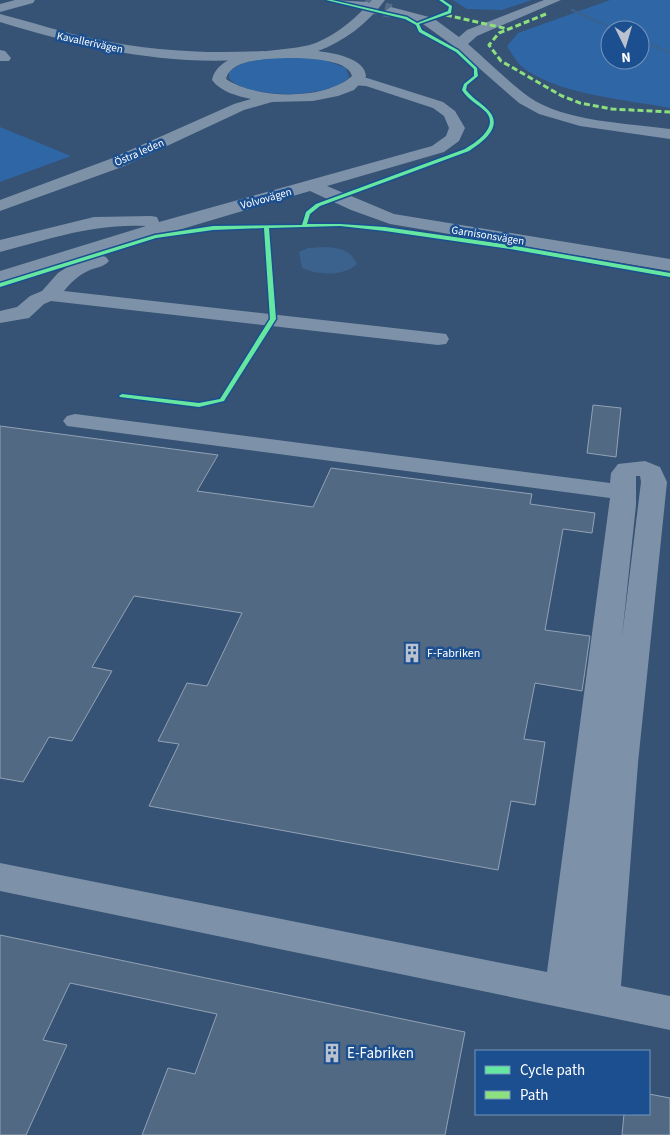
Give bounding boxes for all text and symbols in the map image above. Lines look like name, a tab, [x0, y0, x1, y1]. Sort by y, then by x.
north arrow	[600, 20, 650, 70]
street label: Kavallerivägen	[55, 28, 124, 57]
text: N	[621, 47, 632, 67]
street label: Östra leden	[112, 135, 166, 170]
street label: Volvovägen	[239, 184, 293, 213]
street label: Garnisonsvägen	[450, 222, 525, 249]
building icon: F-Fabriken	[401, 642, 423, 664]
place label: F-Fabriken	[427, 645, 480, 662]
building icon: E-Fabriken	[321, 1042, 343, 1064]
place label: E-Fabriken	[347, 1043, 414, 1064]
legend	[475, 1050, 650, 1115]
text: Cycle path	[520, 1060, 585, 1081]
text: Path	[520, 1085, 548, 1106]

